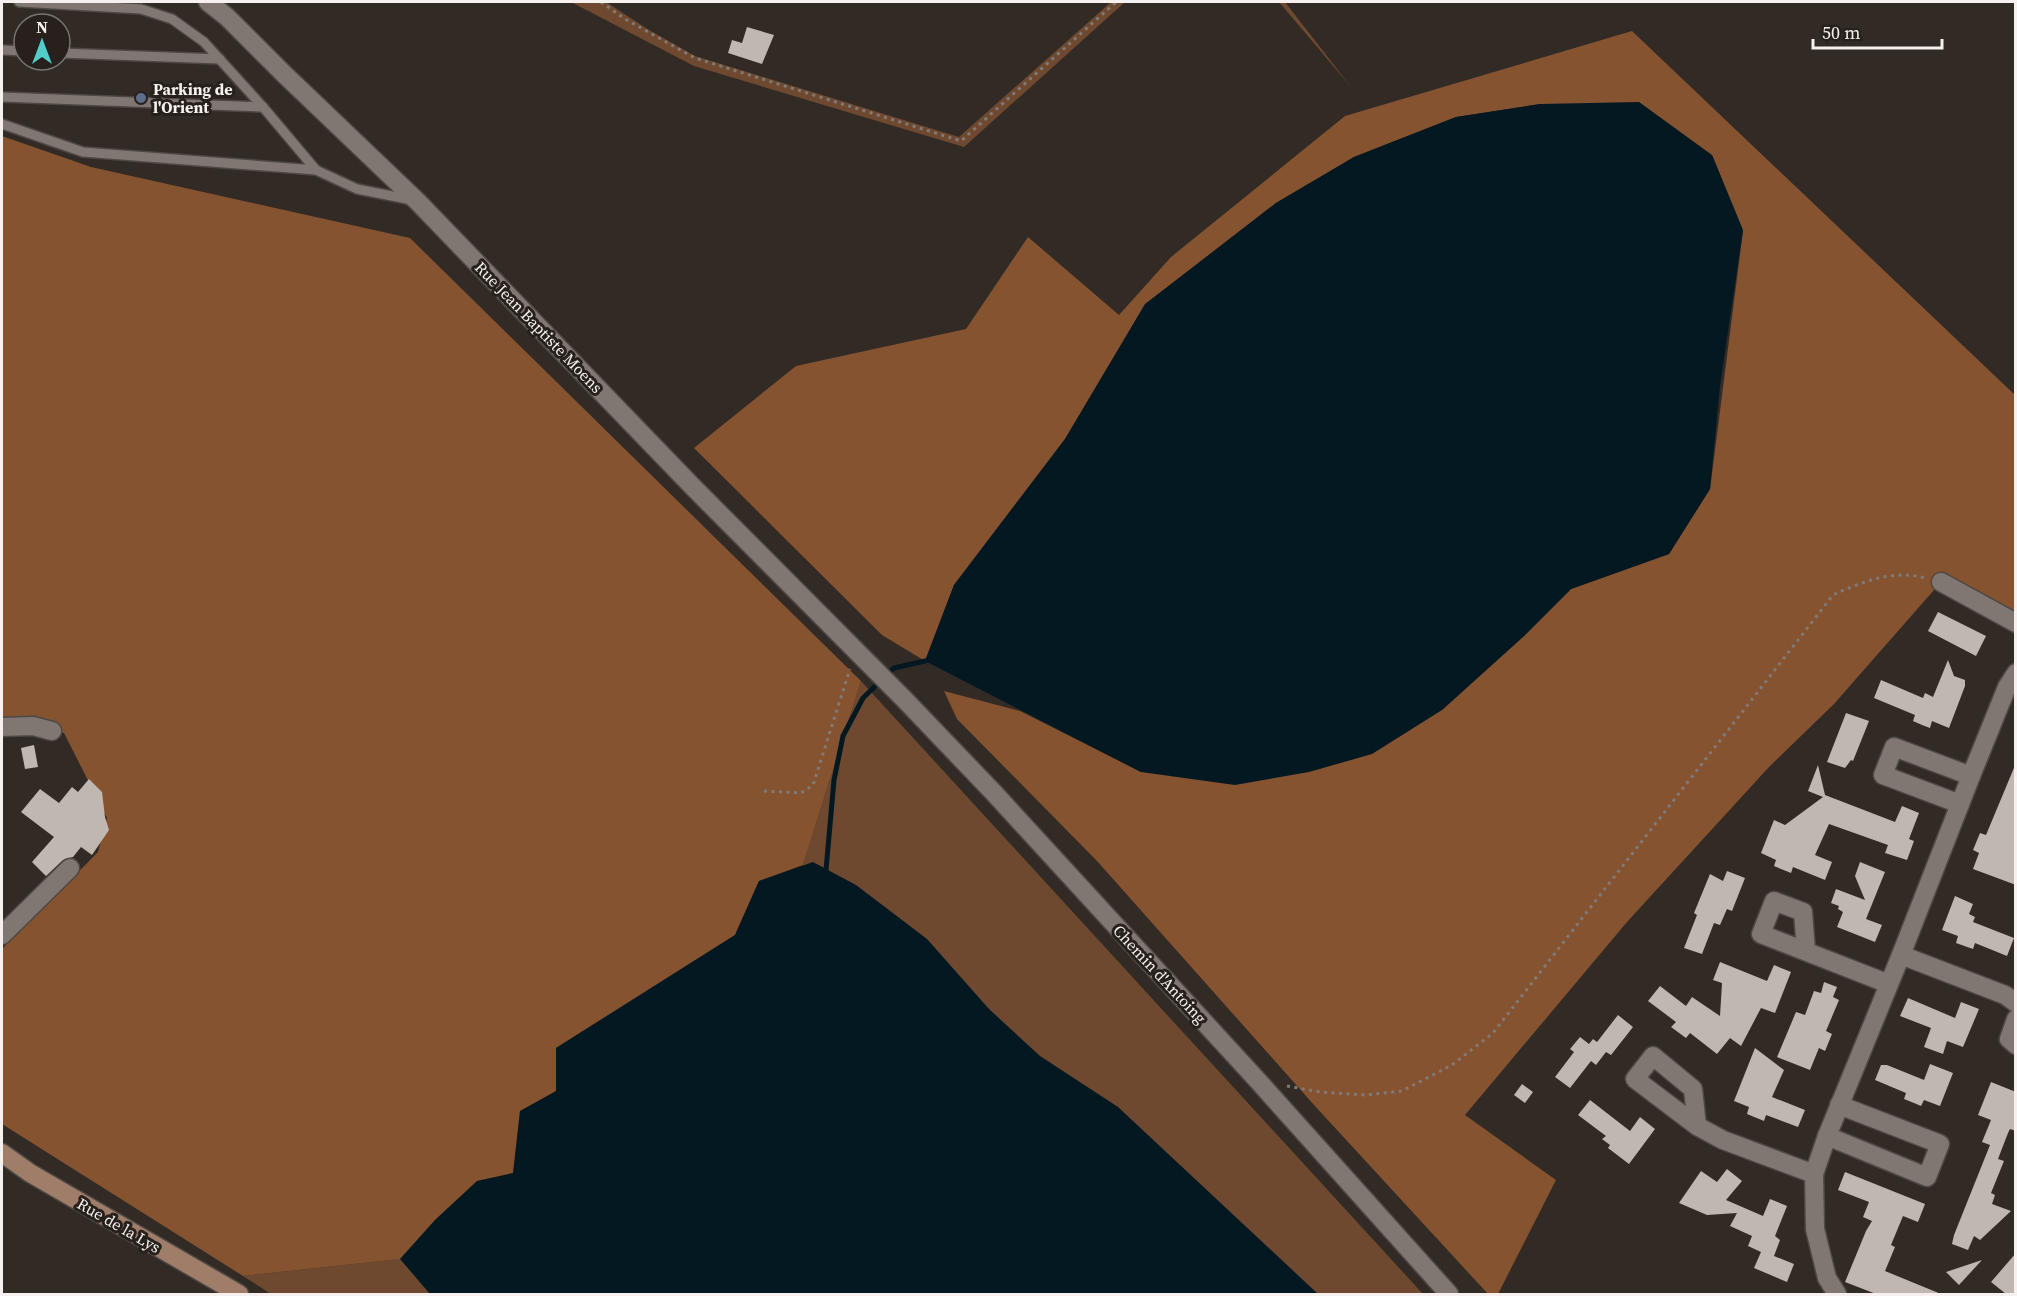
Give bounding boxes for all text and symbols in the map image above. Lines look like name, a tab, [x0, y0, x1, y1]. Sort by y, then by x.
north arrow	[12, 12, 72, 72]
scale bar	[1813, 12, 1942, 50]
text: N	[36, 16, 48, 38]
text: 50 m	[1822, 20, 1860, 45]
place label: Parking de l'Orient	[153, 78, 233, 118]
marker: Parking de l'Orient	[134, 91, 148, 105]
street label: Rue Jean Baptiste Moens	[470, 256, 608, 398]
street label: Chemin d'Antoing	[1108, 920, 1212, 1028]
street label: Rue de la Lys	[73, 1192, 165, 1258]

